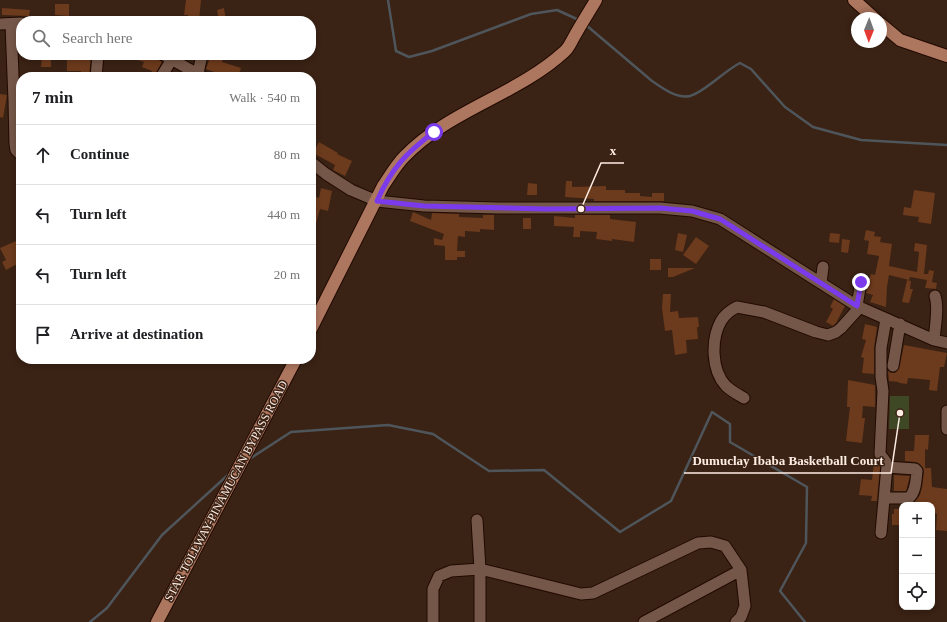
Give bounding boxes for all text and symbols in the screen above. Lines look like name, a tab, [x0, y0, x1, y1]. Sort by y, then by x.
north arrow	[851, 12, 887, 48]
search box	[16, 16, 316, 60]
icon: search	[30, 27, 52, 49]
text: Search here	[62, 30, 132, 46]
text: 7 min	[32, 88, 73, 107]
text: Walk · 540 m	[229, 90, 300, 105]
route start	[425, 123, 443, 141]
callout: x	[601, 138, 624, 163]
text: x	[610, 143, 617, 158]
icon: ahead	[32, 144, 54, 166]
text: Continue	[70, 146, 129, 162]
text: 80 m	[274, 147, 300, 162]
icon: left	[32, 204, 54, 226]
text: Turn left	[70, 206, 127, 222]
text: 440 m	[267, 207, 300, 222]
icon: left	[32, 264, 54, 286]
text: Turn left	[70, 266, 127, 282]
text: 20 m	[274, 267, 300, 282]
route end	[852, 273, 870, 291]
icon: arrive	[32, 324, 54, 346]
text: Arrive at destination	[70, 326, 203, 342]
street label: STAR TOLLWAY-PINAMUCAN BYPASS ROAD	[162, 378, 291, 604]
callout: Dumuclay Ibaba Basketball Court	[684, 448, 891, 473]
text: Dumuclay Ibaba Basketball Court	[692, 453, 884, 468]
map controls	[899, 502, 935, 610]
button: +	[899, 502, 935, 538]
button: −	[899, 538, 935, 574]
button: locate	[899, 574, 935, 610]

